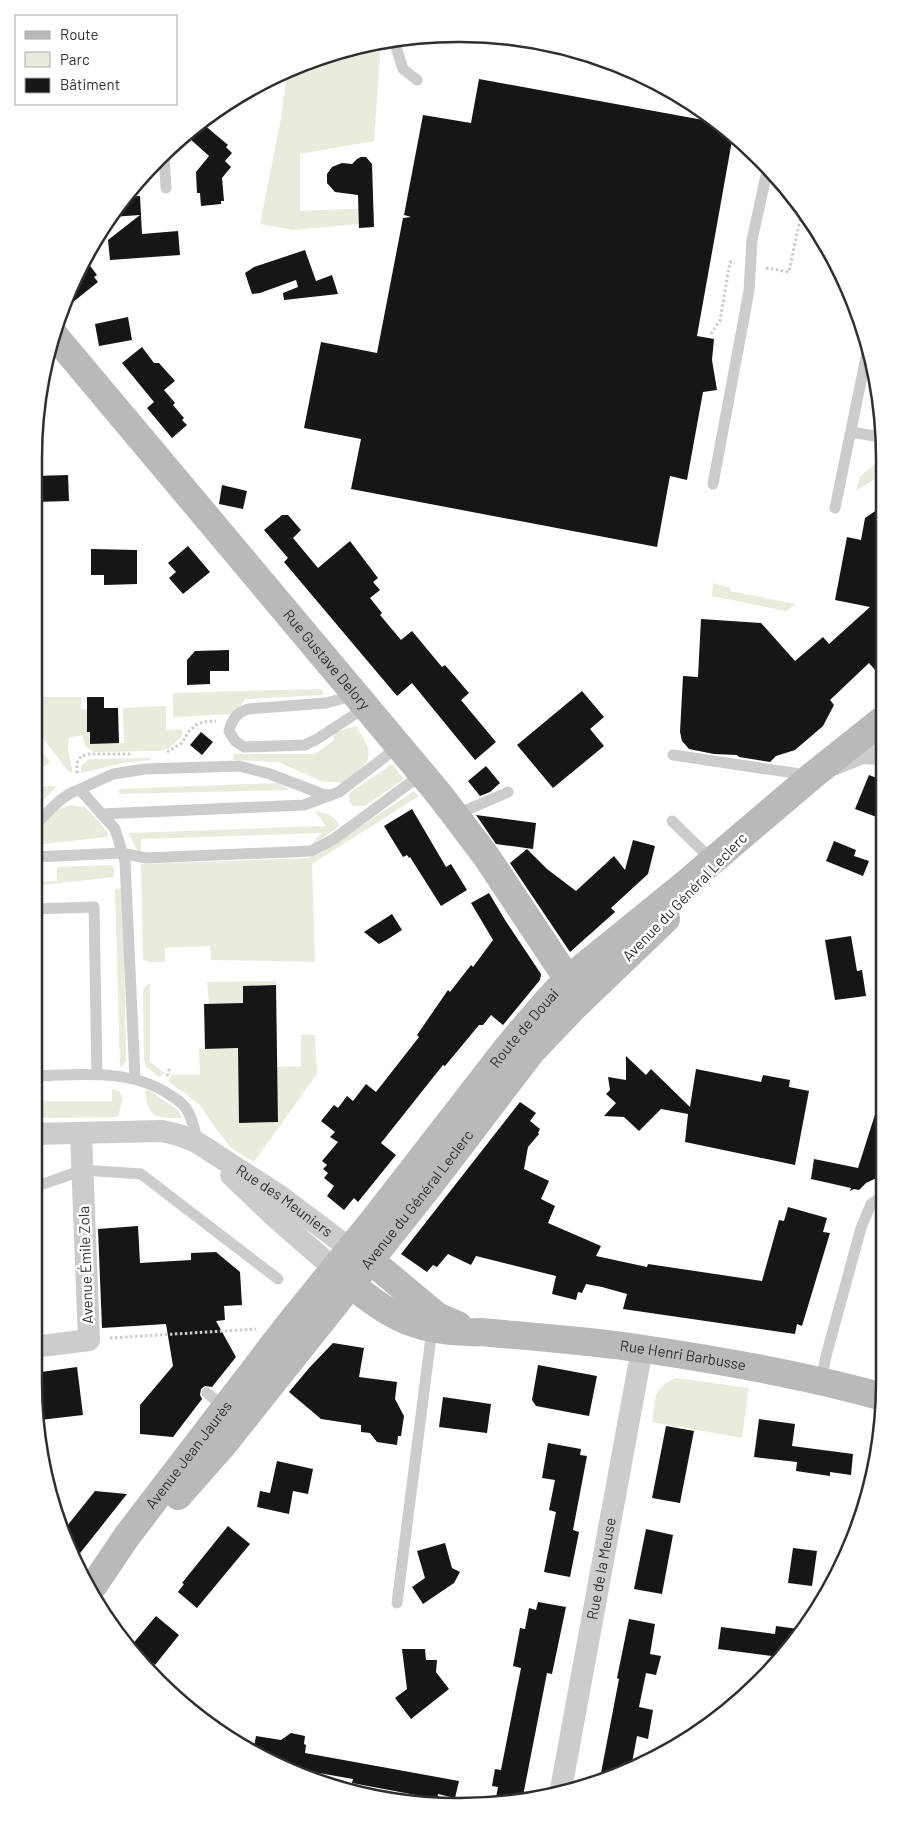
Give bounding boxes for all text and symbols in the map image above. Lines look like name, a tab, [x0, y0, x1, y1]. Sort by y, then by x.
legend	[15, 15, 178, 105]
text: Route	[60, 25, 99, 43]
text: Parc	[60, 50, 90, 68]
text: Bâtiment	[60, 75, 120, 93]
street label: Rue Gustave Delory	[280, 605, 374, 713]
street label: Avenue du Général Leclerc	[618, 828, 750, 964]
street label: Route de Douai	[485, 984, 562, 1071]
street label: Avenue du Général Leclerc	[357, 1126, 477, 1272]
street label: Rue des Meuniers	[233, 1160, 337, 1240]
street label: Avenue Émile Zola	[74, 1206, 96, 1324]
street label: Rue Henri Barbusse	[619, 1336, 748, 1374]
street label: Avenue Jean Jaurès	[141, 1397, 235, 1512]
street label: Rue de la Meuse	[582, 1516, 619, 1621]

